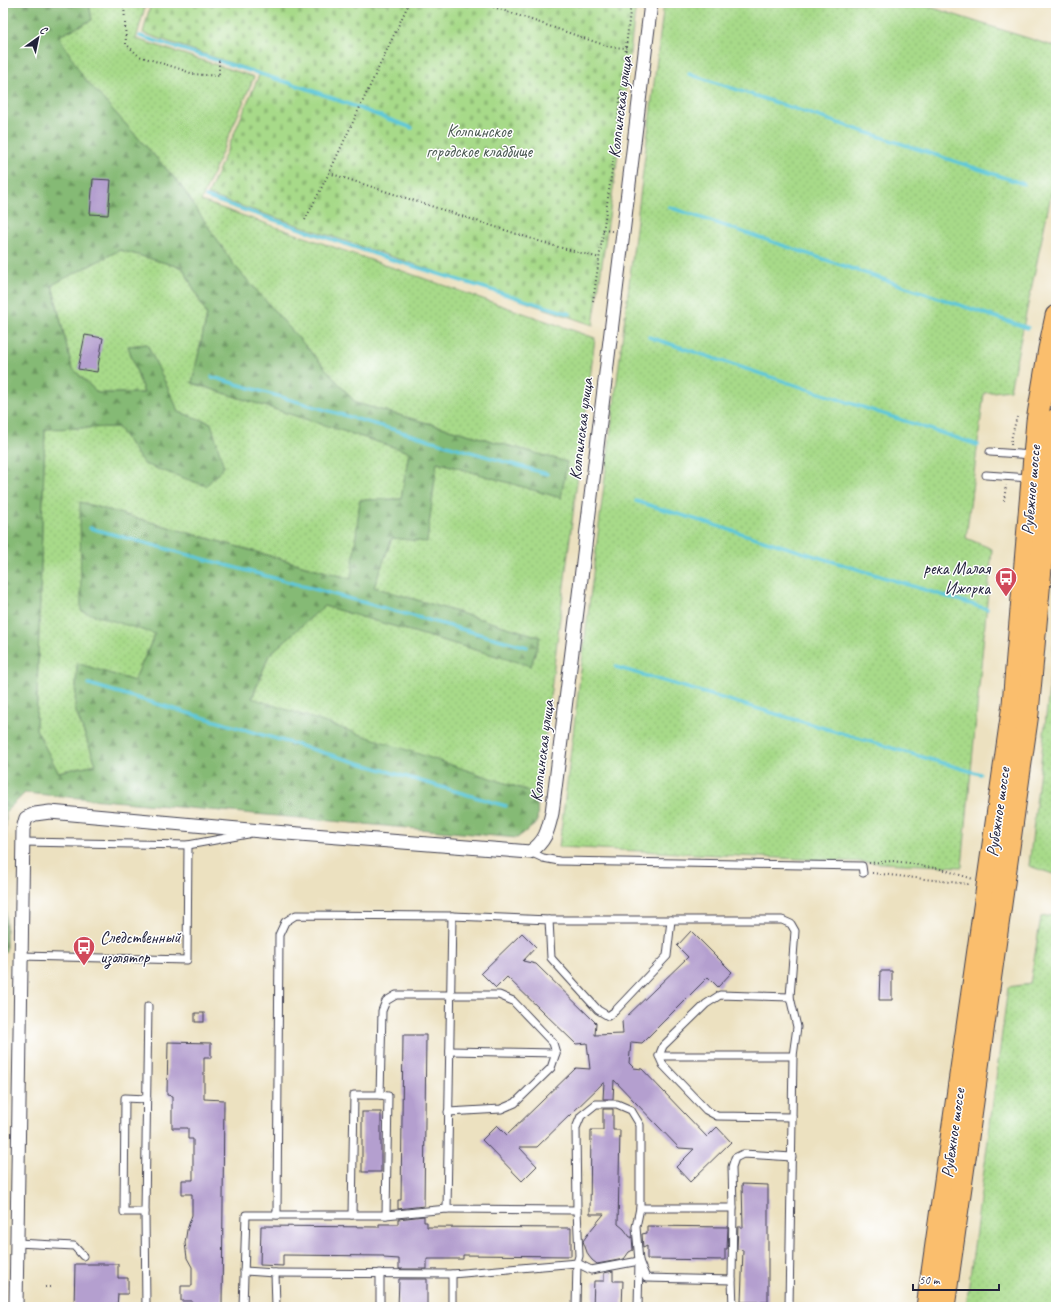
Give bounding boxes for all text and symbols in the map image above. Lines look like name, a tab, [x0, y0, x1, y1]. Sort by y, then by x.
north arrow	[18, 18, 58, 58]
text: С	[37, 22, 51, 38]
street label: Колпинская улица	[603, 53, 637, 159]
park label: Колпинское городское кладбище	[426, 121, 533, 162]
street label: Колпинская улица	[564, 375, 598, 481]
street label: Рубежное шоссе	[1017, 443, 1046, 536]
place label: река Малая Ижорка	[924, 558, 992, 599]
bus stop icon: река Малая Ижорка	[993, 565, 1019, 598]
street label: Колпинская улица	[525, 697, 559, 803]
street label: Рубежное шоссе	[981, 765, 1015, 858]
place label: Следственный изолятор	[100, 927, 182, 969]
bus stop icon: Следственный изолятор	[71, 934, 97, 967]
street label: Рубежное шоссе	[936, 1086, 970, 1179]
scale bar	[913, 1266, 999, 1292]
text: 50 m	[919, 1272, 941, 1288]

